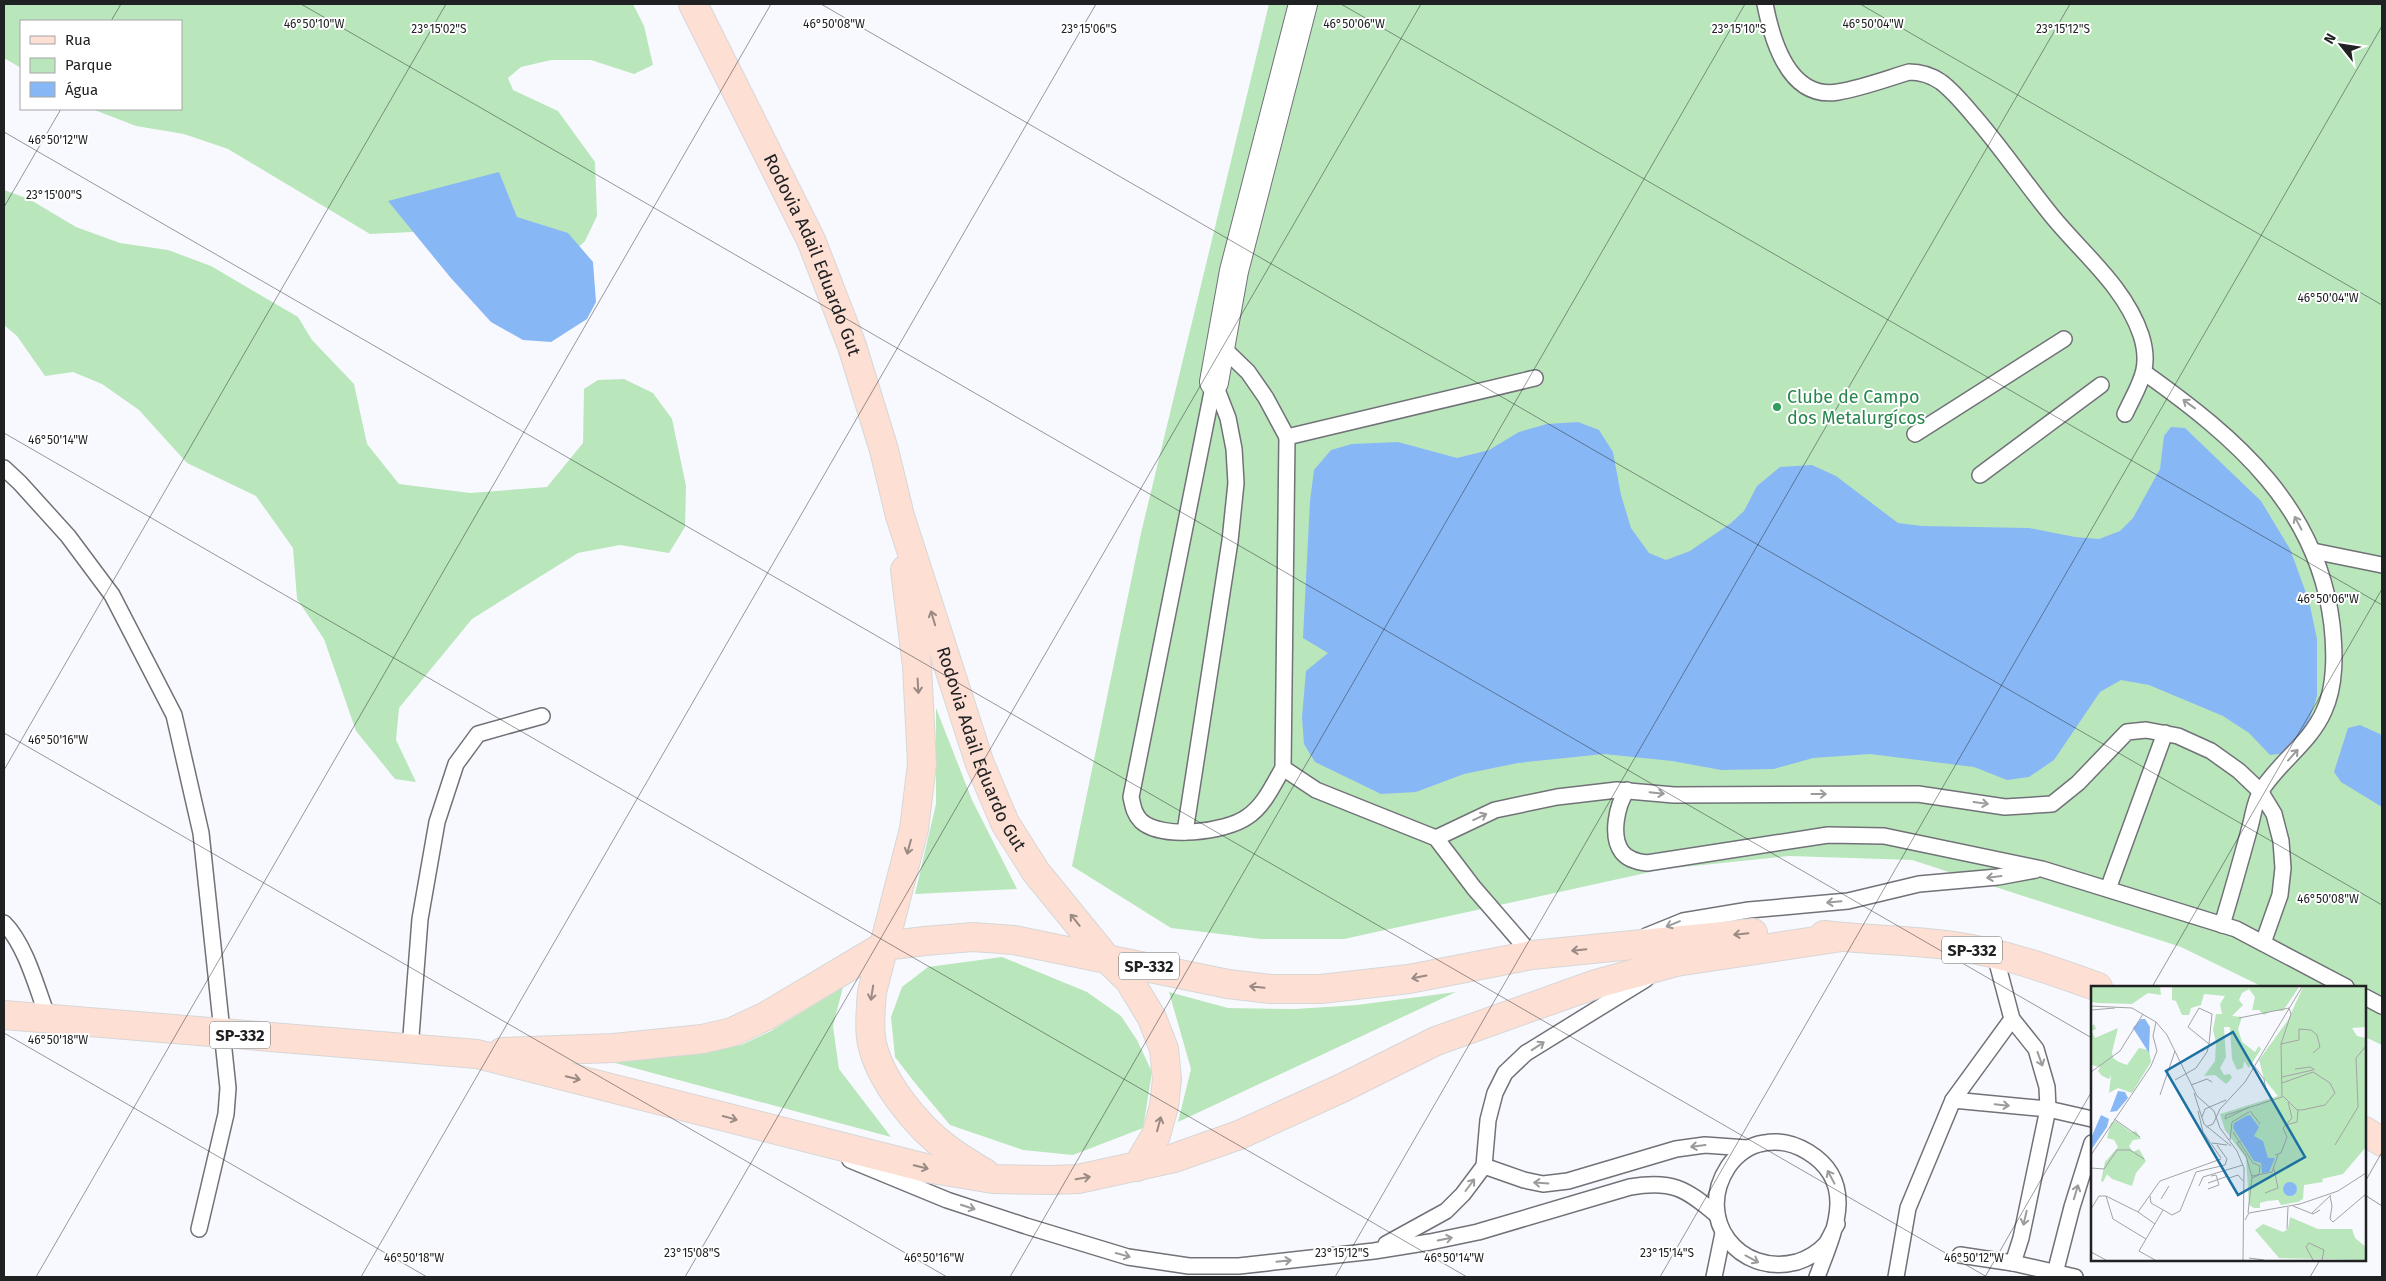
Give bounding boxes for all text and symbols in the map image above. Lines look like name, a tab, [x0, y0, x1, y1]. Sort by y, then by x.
text: 46°50'10"W	[284, 17, 344, 31]
text: 46°50'08"W	[803, 17, 865, 31]
text: 46°50'06"W	[1323, 17, 1385, 31]
text: 46°50'04"W	[1842, 17, 1904, 31]
legend	[20, 20, 182, 110]
north arrow	[2316, 20, 2366, 70]
text: 23°15'02"S	[411, 22, 467, 36]
text: 23°15'06"S	[1061, 22, 1117, 36]
text: 23°15'10"S	[1712, 22, 1767, 36]
text: 23°15'12"S	[2036, 22, 2090, 36]
text: N	[2320, 30, 2340, 47]
text: Rua	[65, 31, 91, 49]
text: Parque	[65, 56, 112, 74]
text: Água	[65, 81, 98, 99]
text: 46°50'12"W	[28, 133, 88, 147]
street label: Rodovia Adail Eduardo Gut	[759, 150, 865, 359]
text: 23°15'00"S	[26, 188, 83, 202]
text: 46°50'04"W	[2297, 291, 2359, 305]
place label: Clube de Campo dos Metalurgícos	[1787, 386, 1925, 429]
one-way arrow	[2182, 399, 2196, 409]
marker: Clube de Campo dos Metalurgícos	[1771, 401, 1783, 413]
text: 46°50'14"W	[28, 433, 88, 447]
one-way arrow	[2293, 516, 2302, 531]
text: 46°50'06"W	[2297, 592, 2359, 606]
one-way arrow	[928, 611, 938, 627]
street label: Rodovia Adail Eduardo Gut	[932, 644, 1031, 856]
one-way arrow	[913, 678, 922, 694]
text: 46°50'16"W	[28, 733, 88, 747]
one-way arrow	[2287, 749, 2298, 762]
one-way arrow	[1649, 788, 1665, 798]
one-way arrow	[1810, 789, 1827, 799]
one-way arrow	[1973, 798, 1989, 808]
one-way arrow	[1472, 812, 1487, 821]
one-way arrow	[904, 839, 914, 855]
one-way arrow	[1987, 872, 2003, 882]
text: 46°50'08"W	[2297, 892, 2359, 906]
one-way arrow	[1826, 897, 1842, 907]
one-way arrow	[1070, 914, 1081, 927]
one-way arrow	[1666, 921, 1681, 930]
one-way arrow	[1733, 929, 1749, 939]
road number: SP-332	[1942, 936, 2002, 964]
one-way arrow	[1571, 945, 1587, 955]
road number: SP-332	[1119, 952, 1179, 979]
one-way arrow	[1411, 973, 1427, 982]
one-way arrow	[1250, 982, 1266, 992]
one-way arrow	[867, 985, 877, 1001]
inset map	[2091, 986, 2366, 1261]
road number: SP-332	[210, 1022, 270, 1048]
text: 46°50'18"W	[28, 1033, 88, 1047]
one-way arrow	[1531, 1040, 1545, 1051]
one-way arrow	[2036, 1050, 2045, 1066]
one-way arrow	[564, 1074, 580, 1083]
one-way arrow	[1993, 1100, 2009, 1110]
one-way arrow	[722, 1114, 738, 1123]
one-way arrow	[1155, 1117, 1165, 1133]
one-way arrow	[1691, 1141, 1707, 1151]
one-way arrow	[913, 1163, 929, 1172]
one-way arrow	[1825, 1170, 1835, 1184]
one-way arrow	[1074, 1172, 1090, 1182]
one-way arrow	[1465, 1178, 1475, 1192]
one-way arrow	[1533, 1178, 1549, 1187]
one-way arrow	[2072, 1184, 2082, 1200]
one-way arrow	[959, 1203, 975, 1212]
one-way arrow	[2020, 1209, 2029, 1225]
one-way arrow	[1437, 1234, 1453, 1243]
text: 23°15'08"S	[664, 1246, 720, 1260]
text: 23°15'12"S	[1315, 1246, 1369, 1260]
text: 23°15'14"S	[1640, 1246, 1694, 1260]
text: 46°50'18"W	[384, 1251, 444, 1265]
text: 46°50'16"W	[904, 1251, 964, 1265]
one-way arrow	[1114, 1251, 1130, 1260]
text: 46°50'14"W	[1424, 1251, 1484, 1265]
text: 46°50'12"W	[1944, 1251, 2004, 1265]
one-way arrow	[1744, 1255, 1759, 1264]
one-way arrow	[1276, 1256, 1292, 1266]

